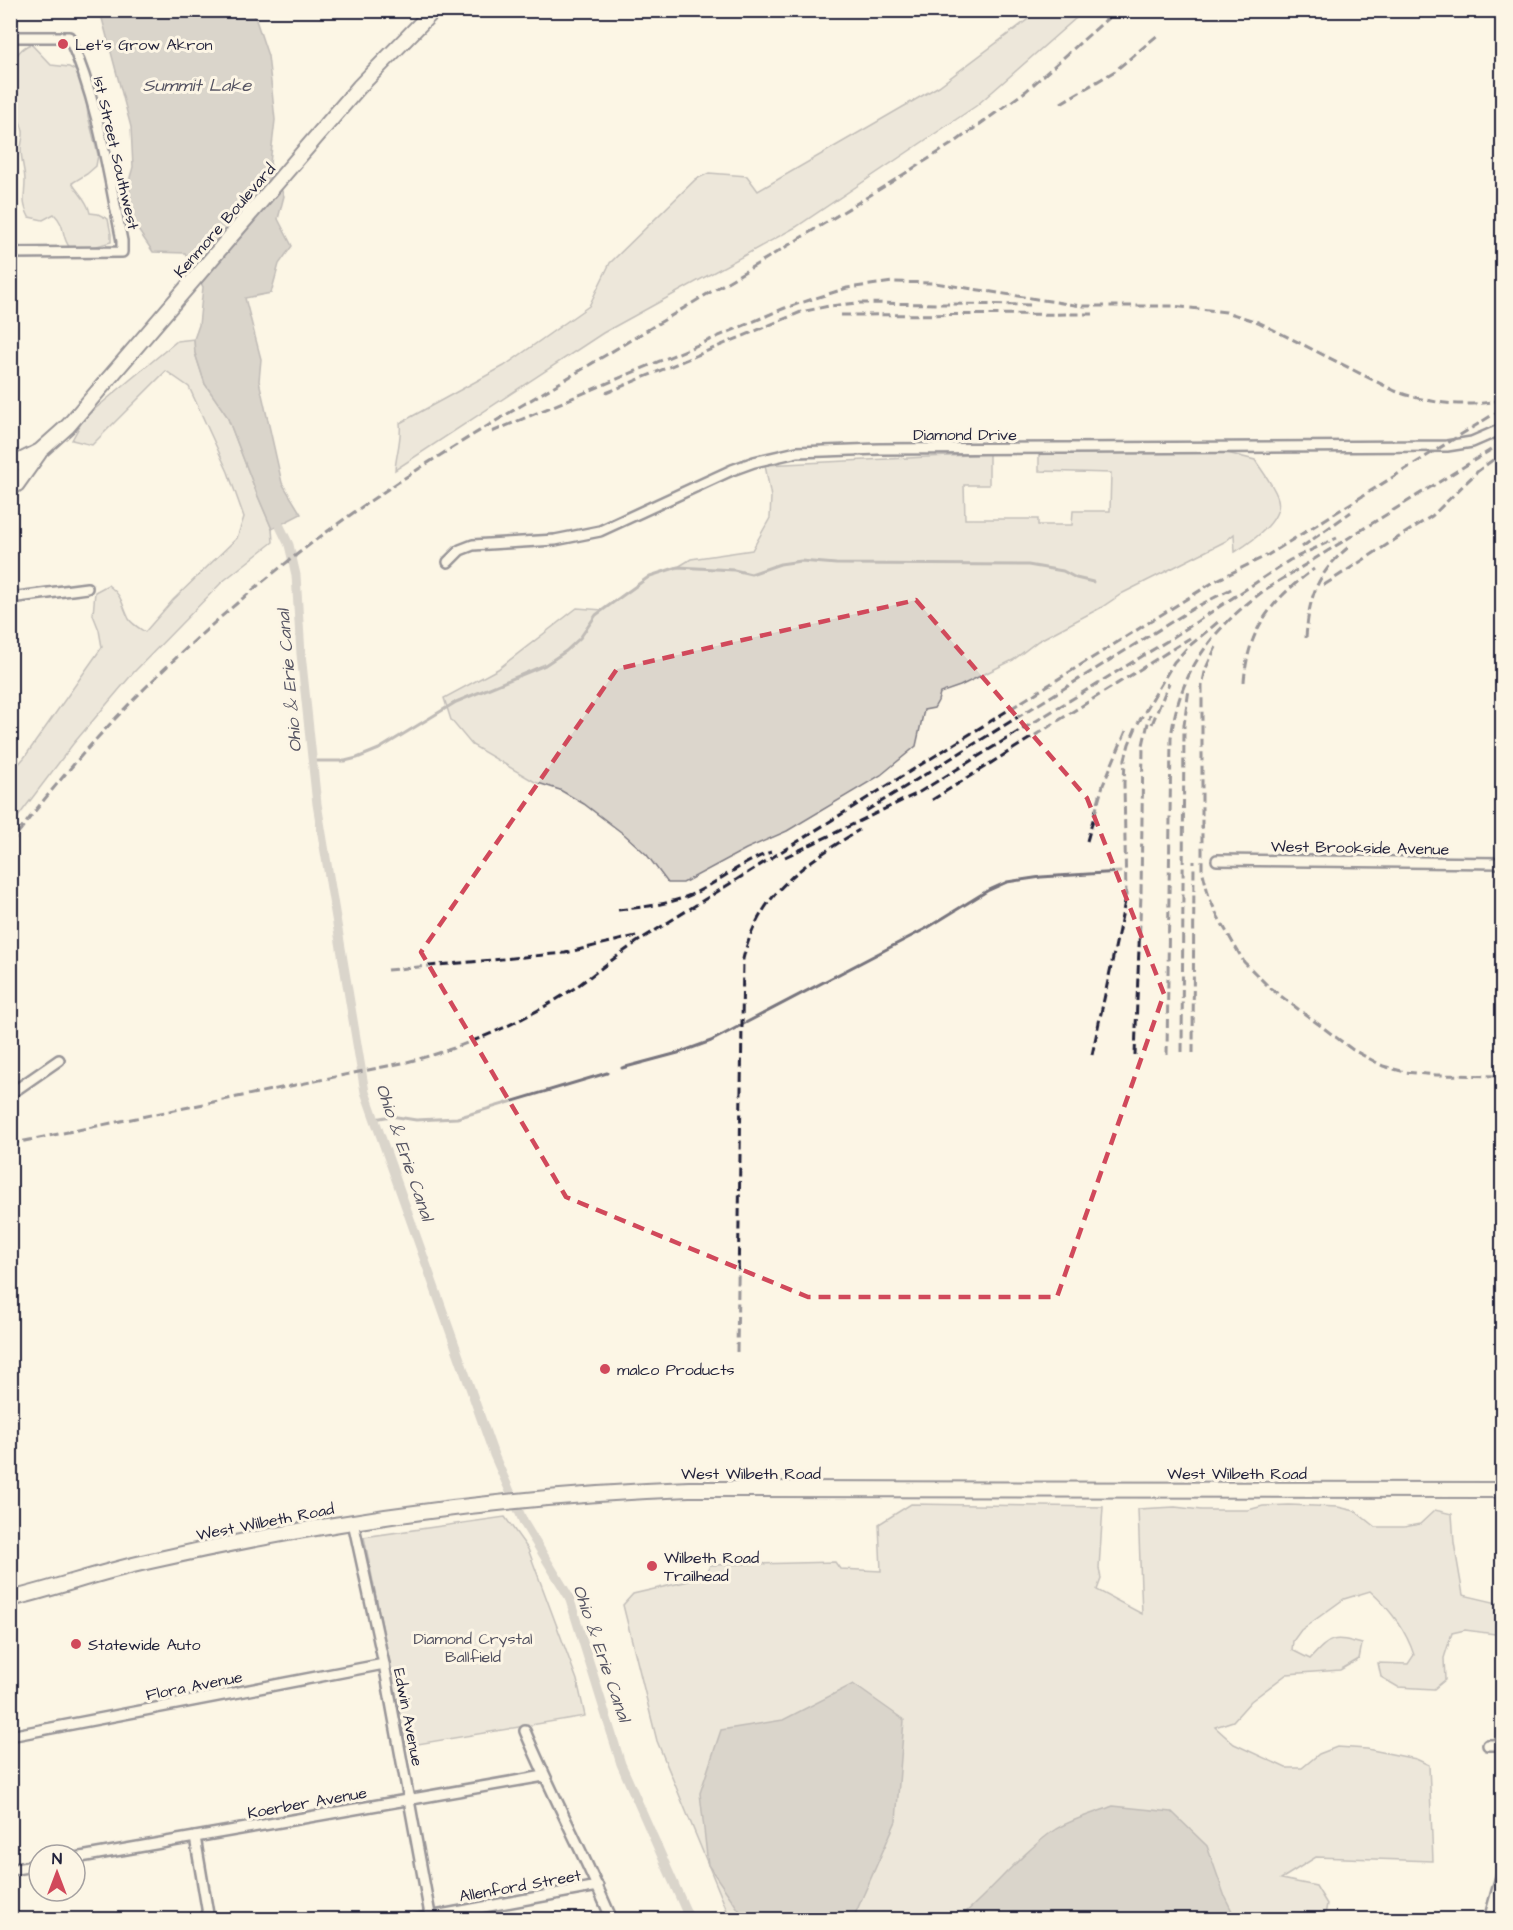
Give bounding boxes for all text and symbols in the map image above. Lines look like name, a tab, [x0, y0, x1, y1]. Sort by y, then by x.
place label: Let's Grow Akron	[75, 34, 212, 56]
marker: Let's Grow Akron	[56, 37, 70, 51]
water label: Summit Lake	[143, 73, 252, 98]
street label: 1st Street Southwest	[88, 74, 144, 233]
street label: Kenmore Boulevard	[169, 159, 281, 283]
street label: Diamond Drive	[913, 424, 1017, 446]
water label: Ohio & Erie Canal	[271, 606, 308, 753]
street label: West Brookside Avenue	[1271, 835, 1450, 861]
water label: Ohio & Erie Canal	[369, 1080, 440, 1226]
place label: malco Products	[617, 1359, 735, 1381]
marker: malco Products	[598, 1362, 612, 1376]
street label: West Wilbeth Road	[681, 1463, 821, 1485]
street label: West Wilbeth Road	[1167, 1463, 1307, 1485]
street label: West Wilbeth Road	[194, 1498, 336, 1546]
place label: Wilbeth Road Trailhead	[664, 1547, 759, 1587]
marker: Wilbeth Road Trailhead	[645, 1559, 659, 1573]
water label: Ohio & Erie Canal	[566, 1581, 637, 1727]
park label: Diamond Crystal Ballfield	[413, 1628, 533, 1668]
place label: Statewide Auto	[88, 1634, 200, 1656]
marker: Statewide Auto	[69, 1637, 83, 1651]
street label: Flora Avenue	[144, 1666, 245, 1706]
street label: Edwin Avenue	[388, 1666, 428, 1768]
street label: Koerber Avenue	[246, 1782, 369, 1824]
north arrow	[27, 1843, 87, 1903]
text: N	[52, 1848, 62, 1870]
street label: Allenford Street	[458, 1864, 583, 1908]

